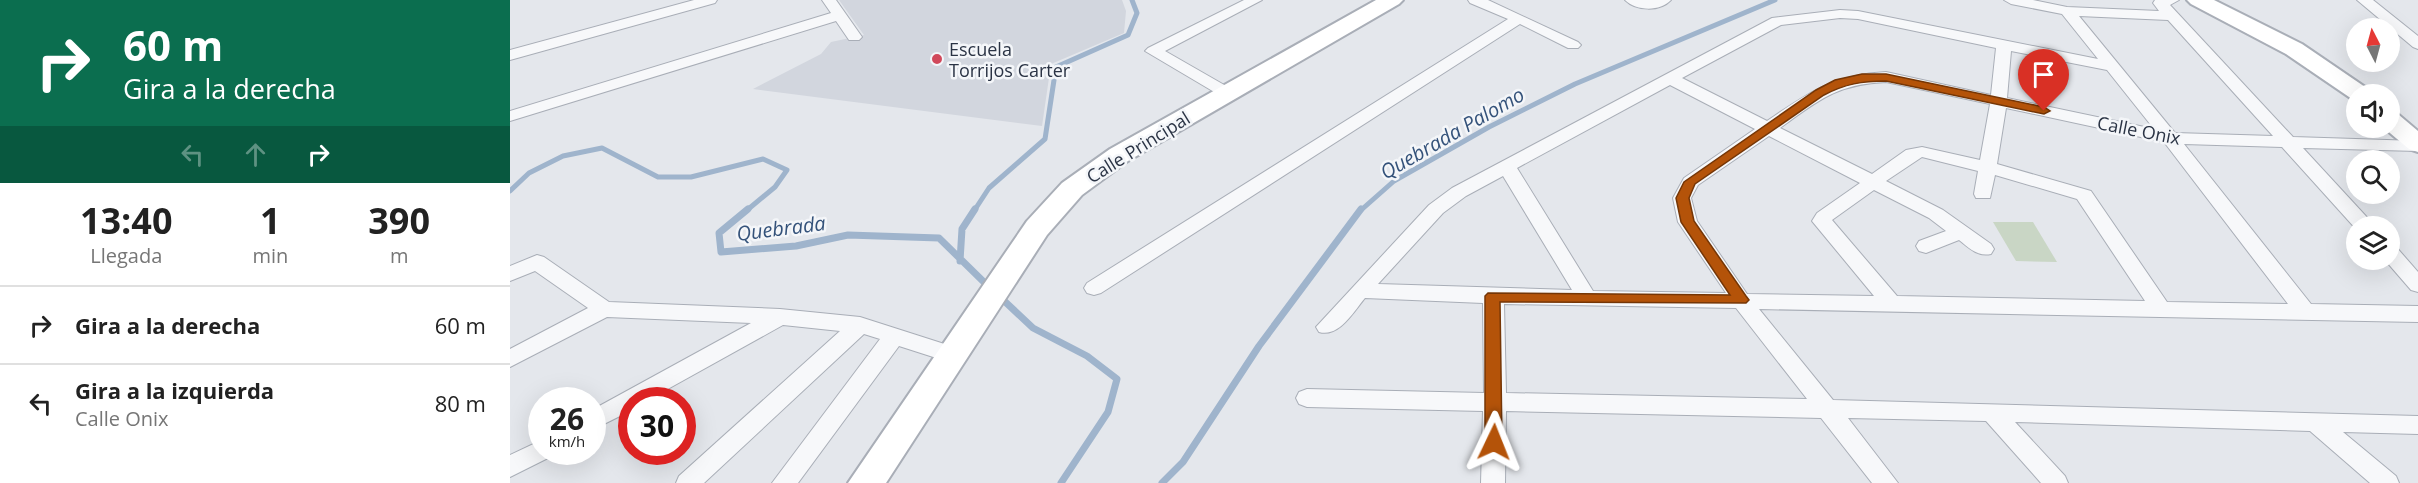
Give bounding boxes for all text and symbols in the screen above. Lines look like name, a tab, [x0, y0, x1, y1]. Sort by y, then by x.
text: 60 m	[123, 16, 223, 73]
north arrow	[2346, 18, 2400, 72]
map controls	[2346, 18, 2400, 270]
icon: right	[24, 24, 102, 102]
place label: Escuela Torrijos Carter	[949, 37, 1071, 82]
pin	[2018, 49, 2069, 111]
marker: Escuela Torrijos Carter	[930, 52, 944, 66]
icon: arrive	[2027, 58, 2060, 91]
text: Gira a la derecha	[123, 70, 336, 107]
water label: Quebrada Palomo	[1375, 81, 1529, 185]
button: sound	[2346, 84, 2400, 138]
street label: Calle Principal	[1082, 106, 1194, 188]
street label: Calle Onix	[2095, 110, 2183, 150]
icon: left	[176, 138, 209, 171]
icon: ahead	[239, 138, 272, 171]
icon: right	[302, 138, 335, 171]
button: search	[2346, 150, 2400, 204]
text: 13:40	[80, 196, 173, 245]
text: 1	[260, 196, 281, 245]
text: 390	[368, 196, 430, 245]
water label: Quebrada	[735, 209, 827, 247]
button: layers	[2346, 216, 2400, 270]
text: Llegada	[90, 242, 162, 269]
text: min	[252, 242, 288, 269]
text: m	[390, 242, 408, 269]
icon: right	[24, 309, 57, 342]
text: Gira a la derecha	[75, 310, 260, 340]
text: 60 m	[435, 310, 486, 340]
text: Gira a la izquierda	[75, 375, 274, 405]
icon: left	[24, 387, 57, 420]
speed limit sign: 30	[618, 387, 696, 465]
text: 80 m	[435, 388, 486, 418]
text: 26	[550, 398, 584, 439]
text: Calle Onix	[75, 405, 169, 432]
position arrow	[1462, 410, 1526, 474]
text: km/h	[549, 431, 585, 451]

